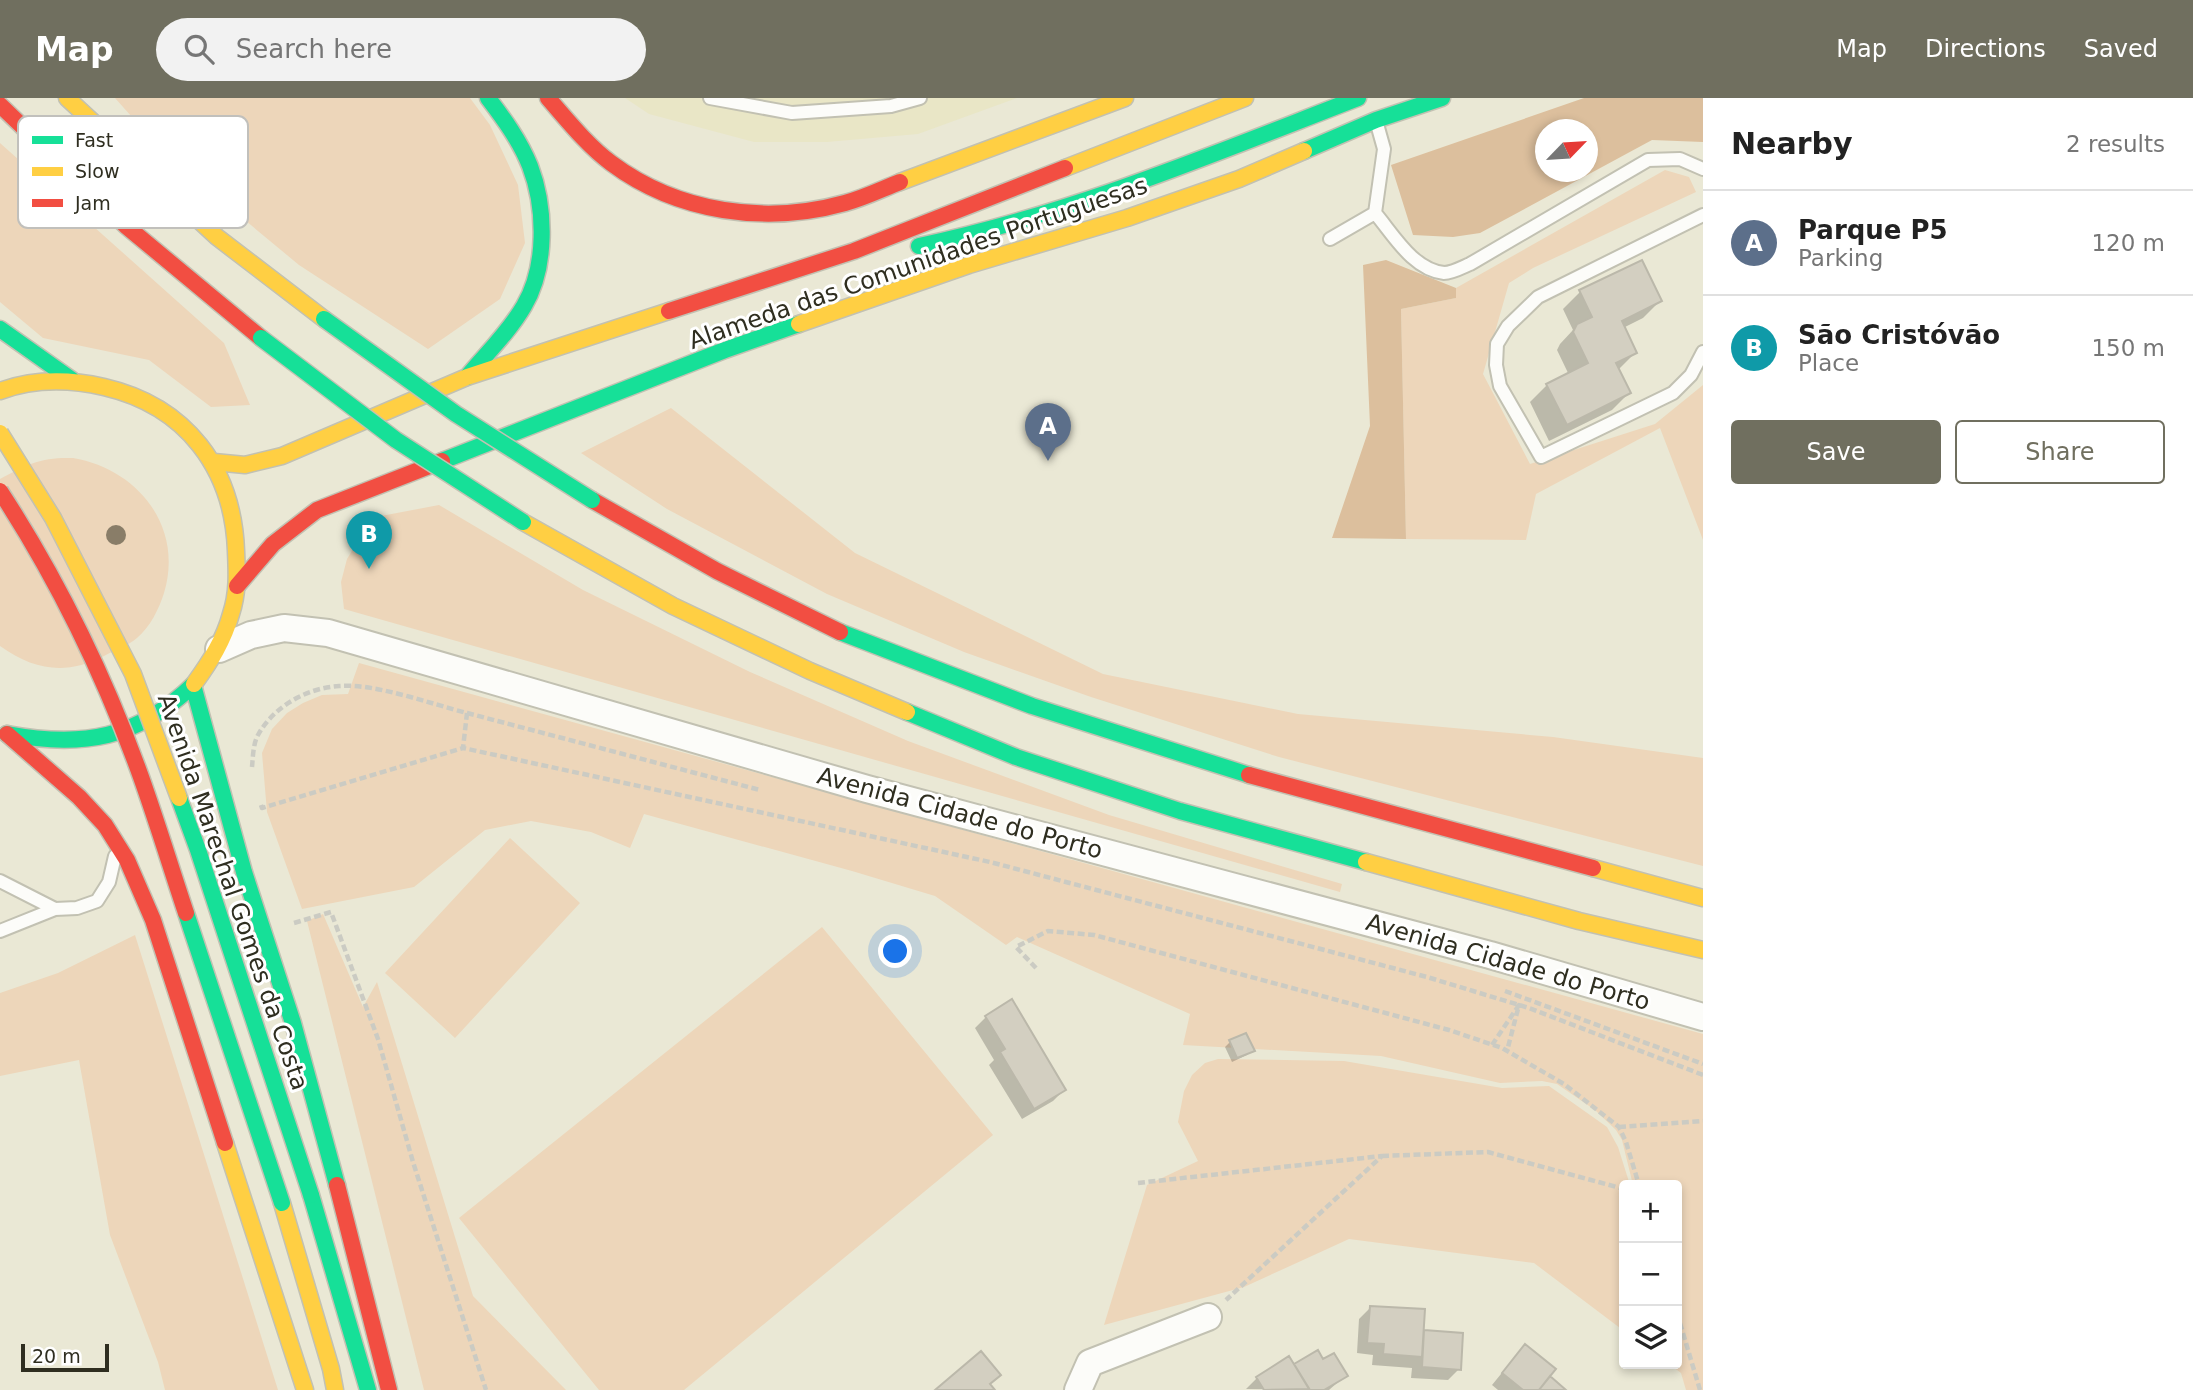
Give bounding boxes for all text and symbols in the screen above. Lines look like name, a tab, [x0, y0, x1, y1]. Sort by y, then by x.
search box	[156, 18, 646, 81]
text: Map	[35, 30, 114, 69]
icon: search	[180, 30, 218, 68]
text: Search here	[236, 34, 392, 64]
text: Map	[1836, 35, 1887, 63]
text: Directions	[1925, 35, 2046, 63]
text: Saved	[2084, 35, 2158, 63]
legend	[18, 116, 248, 228]
north arrow	[1535, 119, 1598, 182]
text: Nearby	[1731, 126, 1853, 161]
text: Fast	[75, 129, 113, 151]
text: 2 results	[2066, 131, 2165, 157]
text: Slow	[75, 160, 120, 182]
street label: Alameda das Comunidades Portuguesas	[685, 171, 1151, 355]
text: Jam	[74, 192, 111, 214]
text: Parque P5	[1798, 215, 1948, 245]
text: A	[1745, 230, 1763, 256]
text: 120 m	[2091, 230, 2165, 256]
text: Parking	[1798, 245, 1883, 271]
text: São Cristóvão	[1798, 320, 2000, 350]
text: B	[1745, 335, 1763, 361]
text: 150 m	[2091, 335, 2165, 361]
text: Place	[1798, 350, 1859, 376]
pin: A	[1025, 403, 1071, 461]
button: Save	[1731, 420, 1941, 484]
button: Share	[1955, 420, 2165, 484]
pin: B	[346, 511, 392, 569]
street label: Avenida Marechal Gomes da Costa	[152, 690, 314, 1094]
street label: Avenida Cidade do Porto	[814, 761, 1106, 865]
street label: Avenida Cidade do Porto	[1363, 908, 1653, 1016]
your location	[878, 934, 912, 968]
map controls	[1619, 1180, 1682, 1369]
button: +	[1619, 1180, 1682, 1243]
button: −	[1619, 1243, 1682, 1306]
button: layers	[1619, 1306, 1682, 1369]
scale bar	[21, 1341, 108, 1373]
text: 20 m	[32, 1345, 81, 1367]

